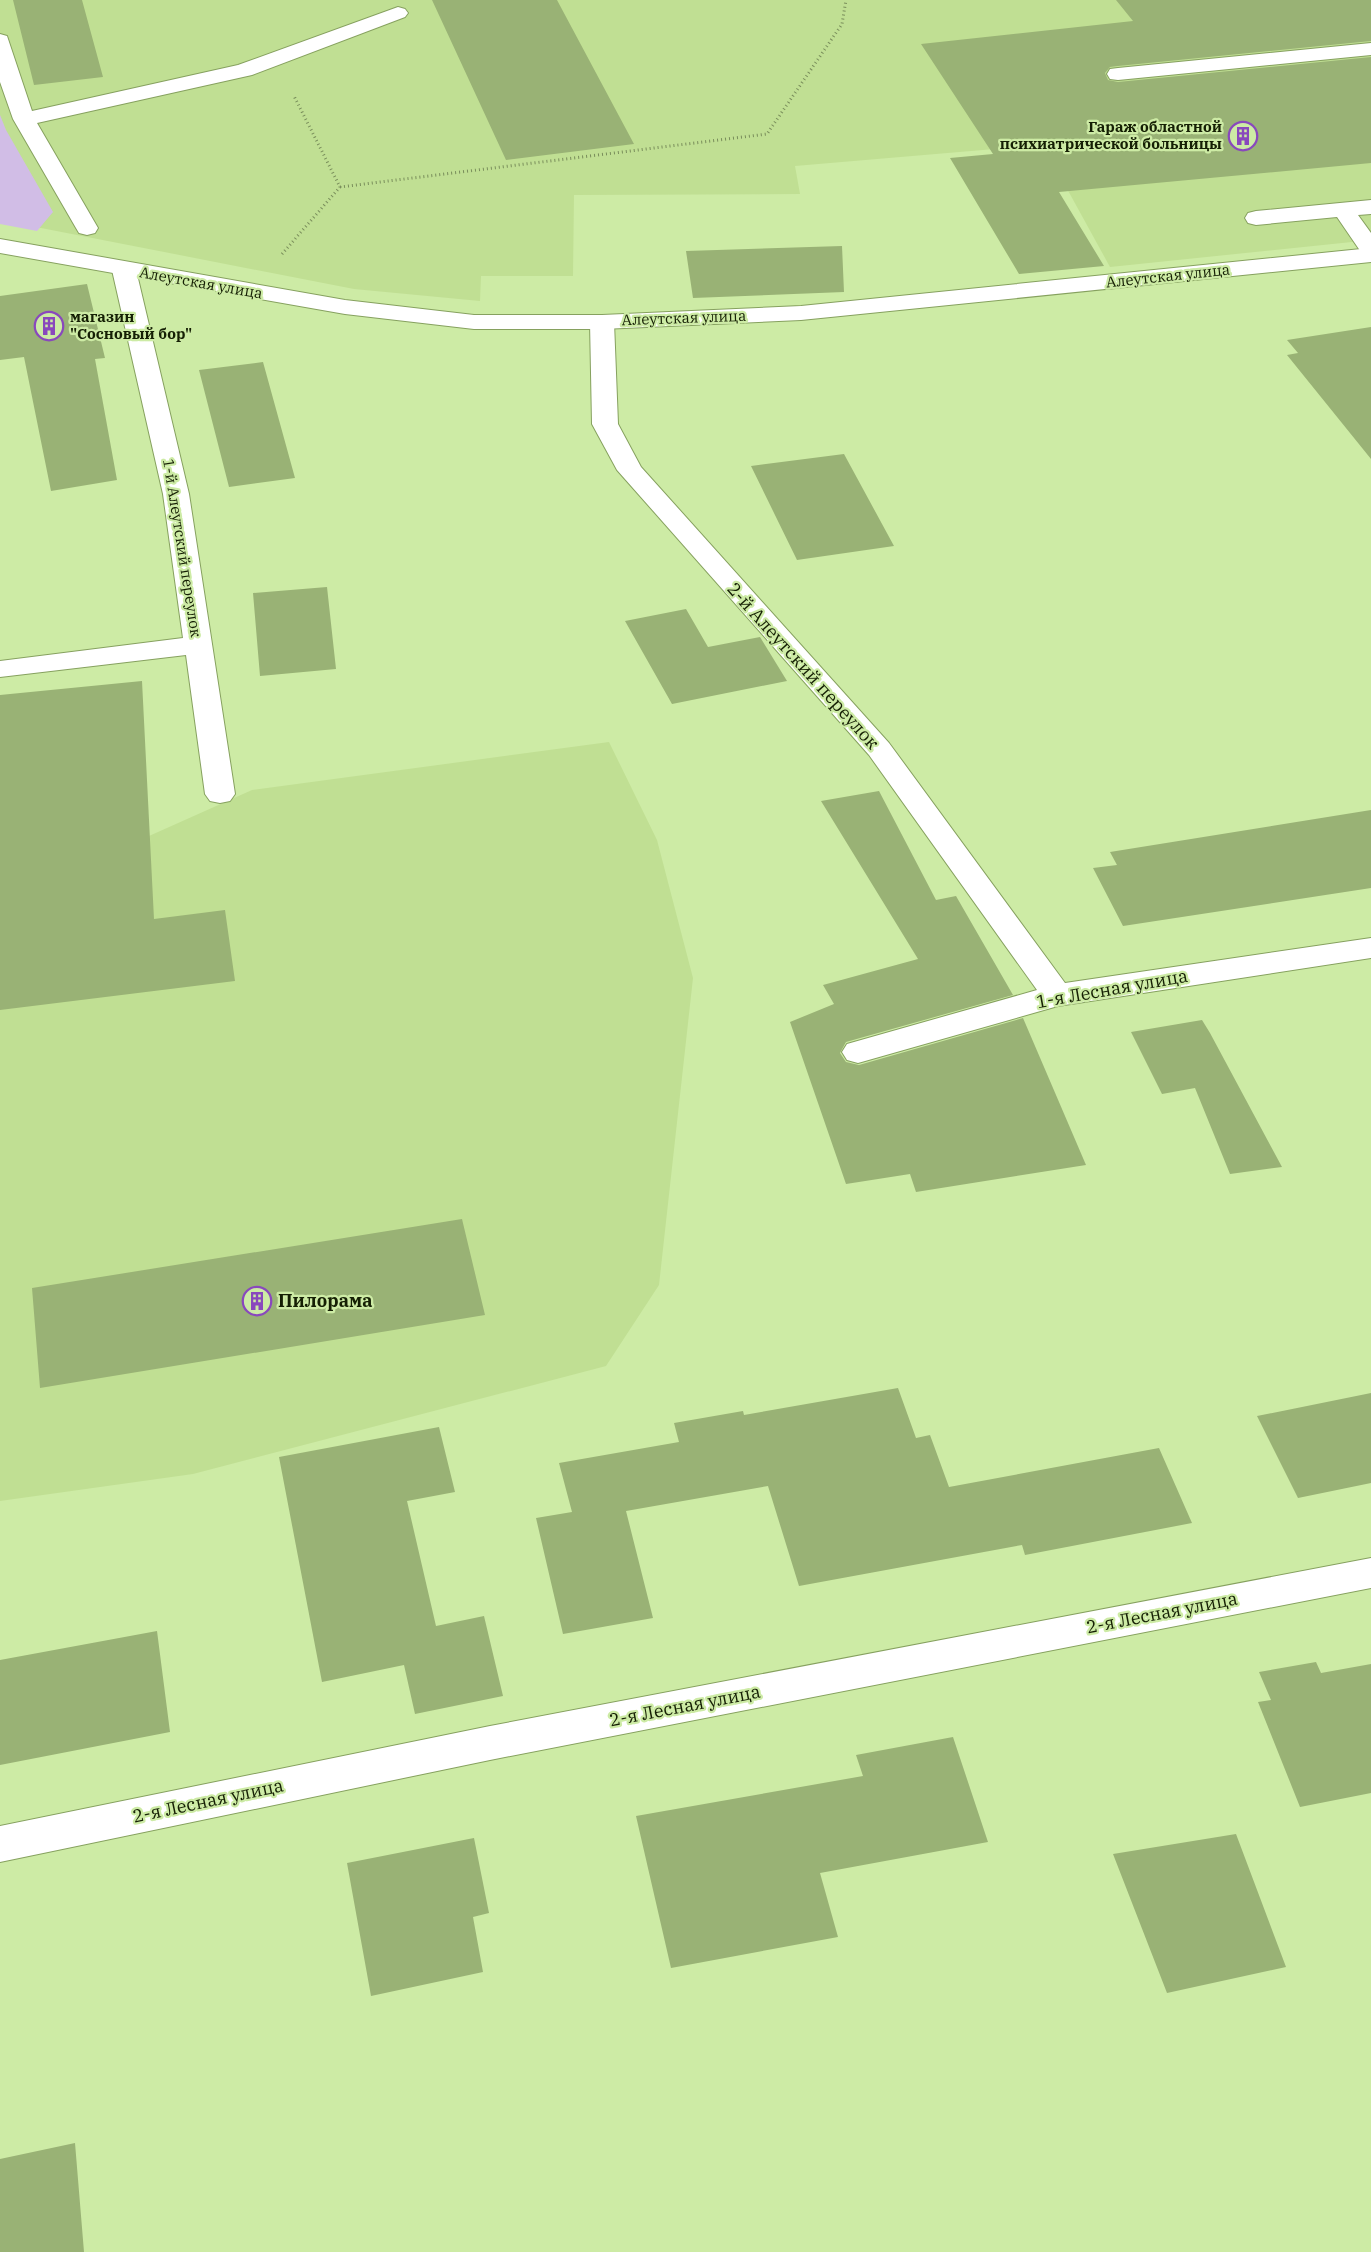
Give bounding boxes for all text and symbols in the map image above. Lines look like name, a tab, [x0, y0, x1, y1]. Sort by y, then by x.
place label: Гараж областной психиатрической больницы	[1000, 117, 1222, 153]
building icon: Гараж областной психиатрической больницы	[1227, 120, 1259, 152]
street label: Алеутская улица	[1105, 260, 1231, 291]
street label: Алеутская улица	[138, 262, 264, 303]
street label: Алеутская улица	[621, 306, 747, 329]
place label: магазин "Сосновый бор"	[70, 307, 192, 343]
building icon: магазин "Сосновый бор"	[33, 310, 65, 342]
street label: 1-й Алеутский переулок	[159, 457, 206, 639]
street label: 2-й Алеутский переулок	[722, 578, 885, 754]
street label: 1-я Лесная улица	[1034, 964, 1190, 1013]
building icon: Пилорама	[241, 1285, 273, 1317]
place label: Пилорама	[278, 1289, 373, 1312]
street label: 2-я Лесная улица	[1084, 1587, 1240, 1638]
street label: 2-я Лесная улица	[607, 1680, 763, 1731]
street label: 2-я Лесная улица	[130, 1773, 286, 1828]

